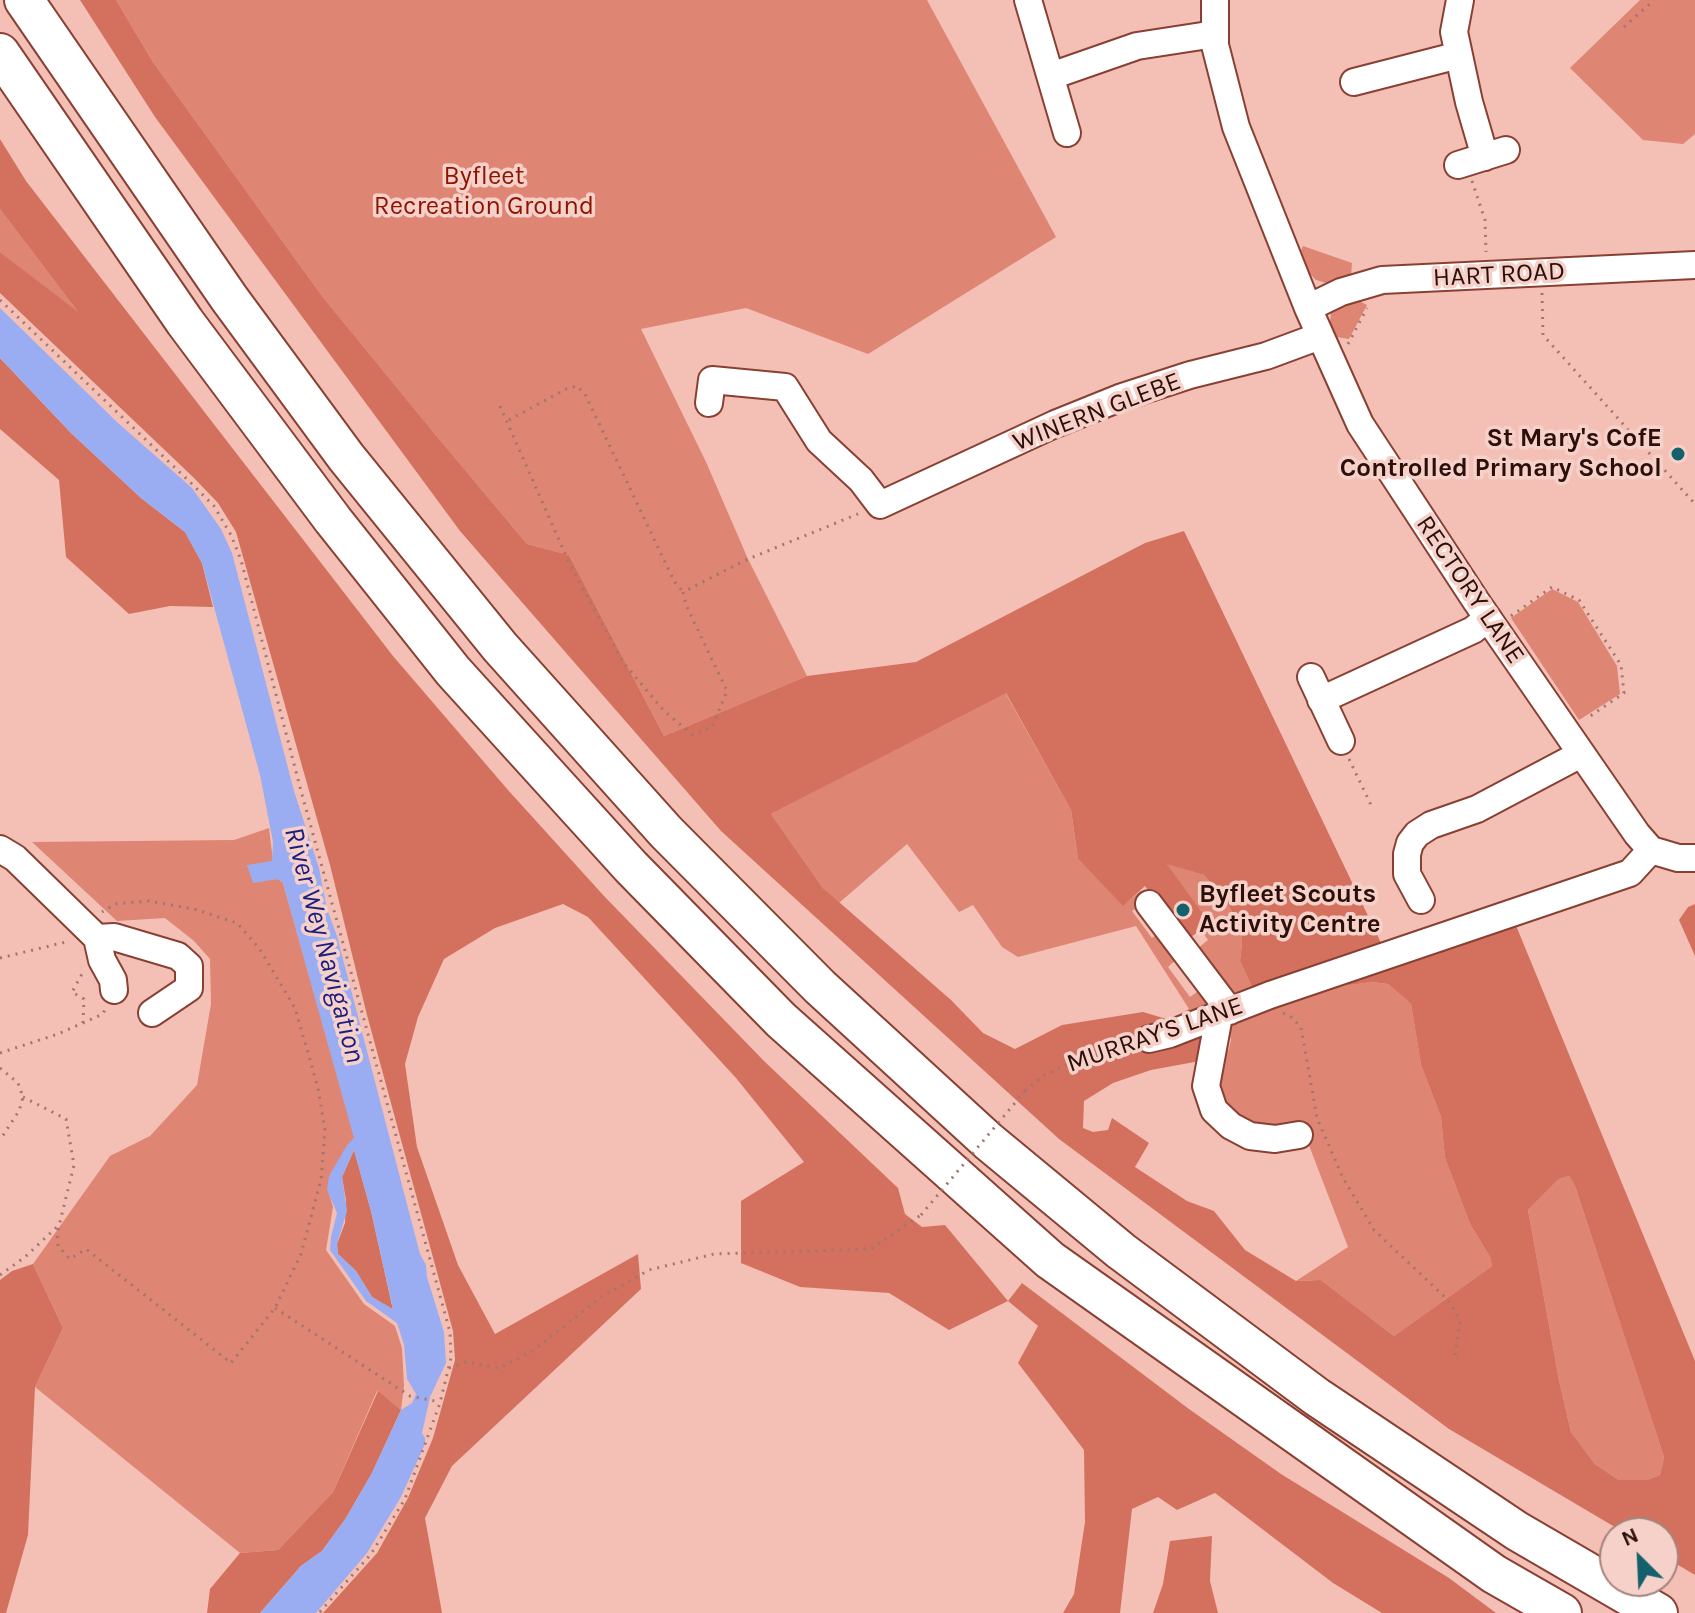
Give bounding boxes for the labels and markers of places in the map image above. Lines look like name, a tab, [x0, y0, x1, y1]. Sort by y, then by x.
place label: St Mary's CofE Controlled Primary School	[1340, 423, 1662, 484]
marker: St Mary's CofE Controlled Primary School	[1669, 445, 1687, 463]
place label: Byfleet Scouts Activity Centre	[1199, 879, 1380, 940]
marker: Byfleet Scouts Activity Centre	[1174, 901, 1192, 919]

